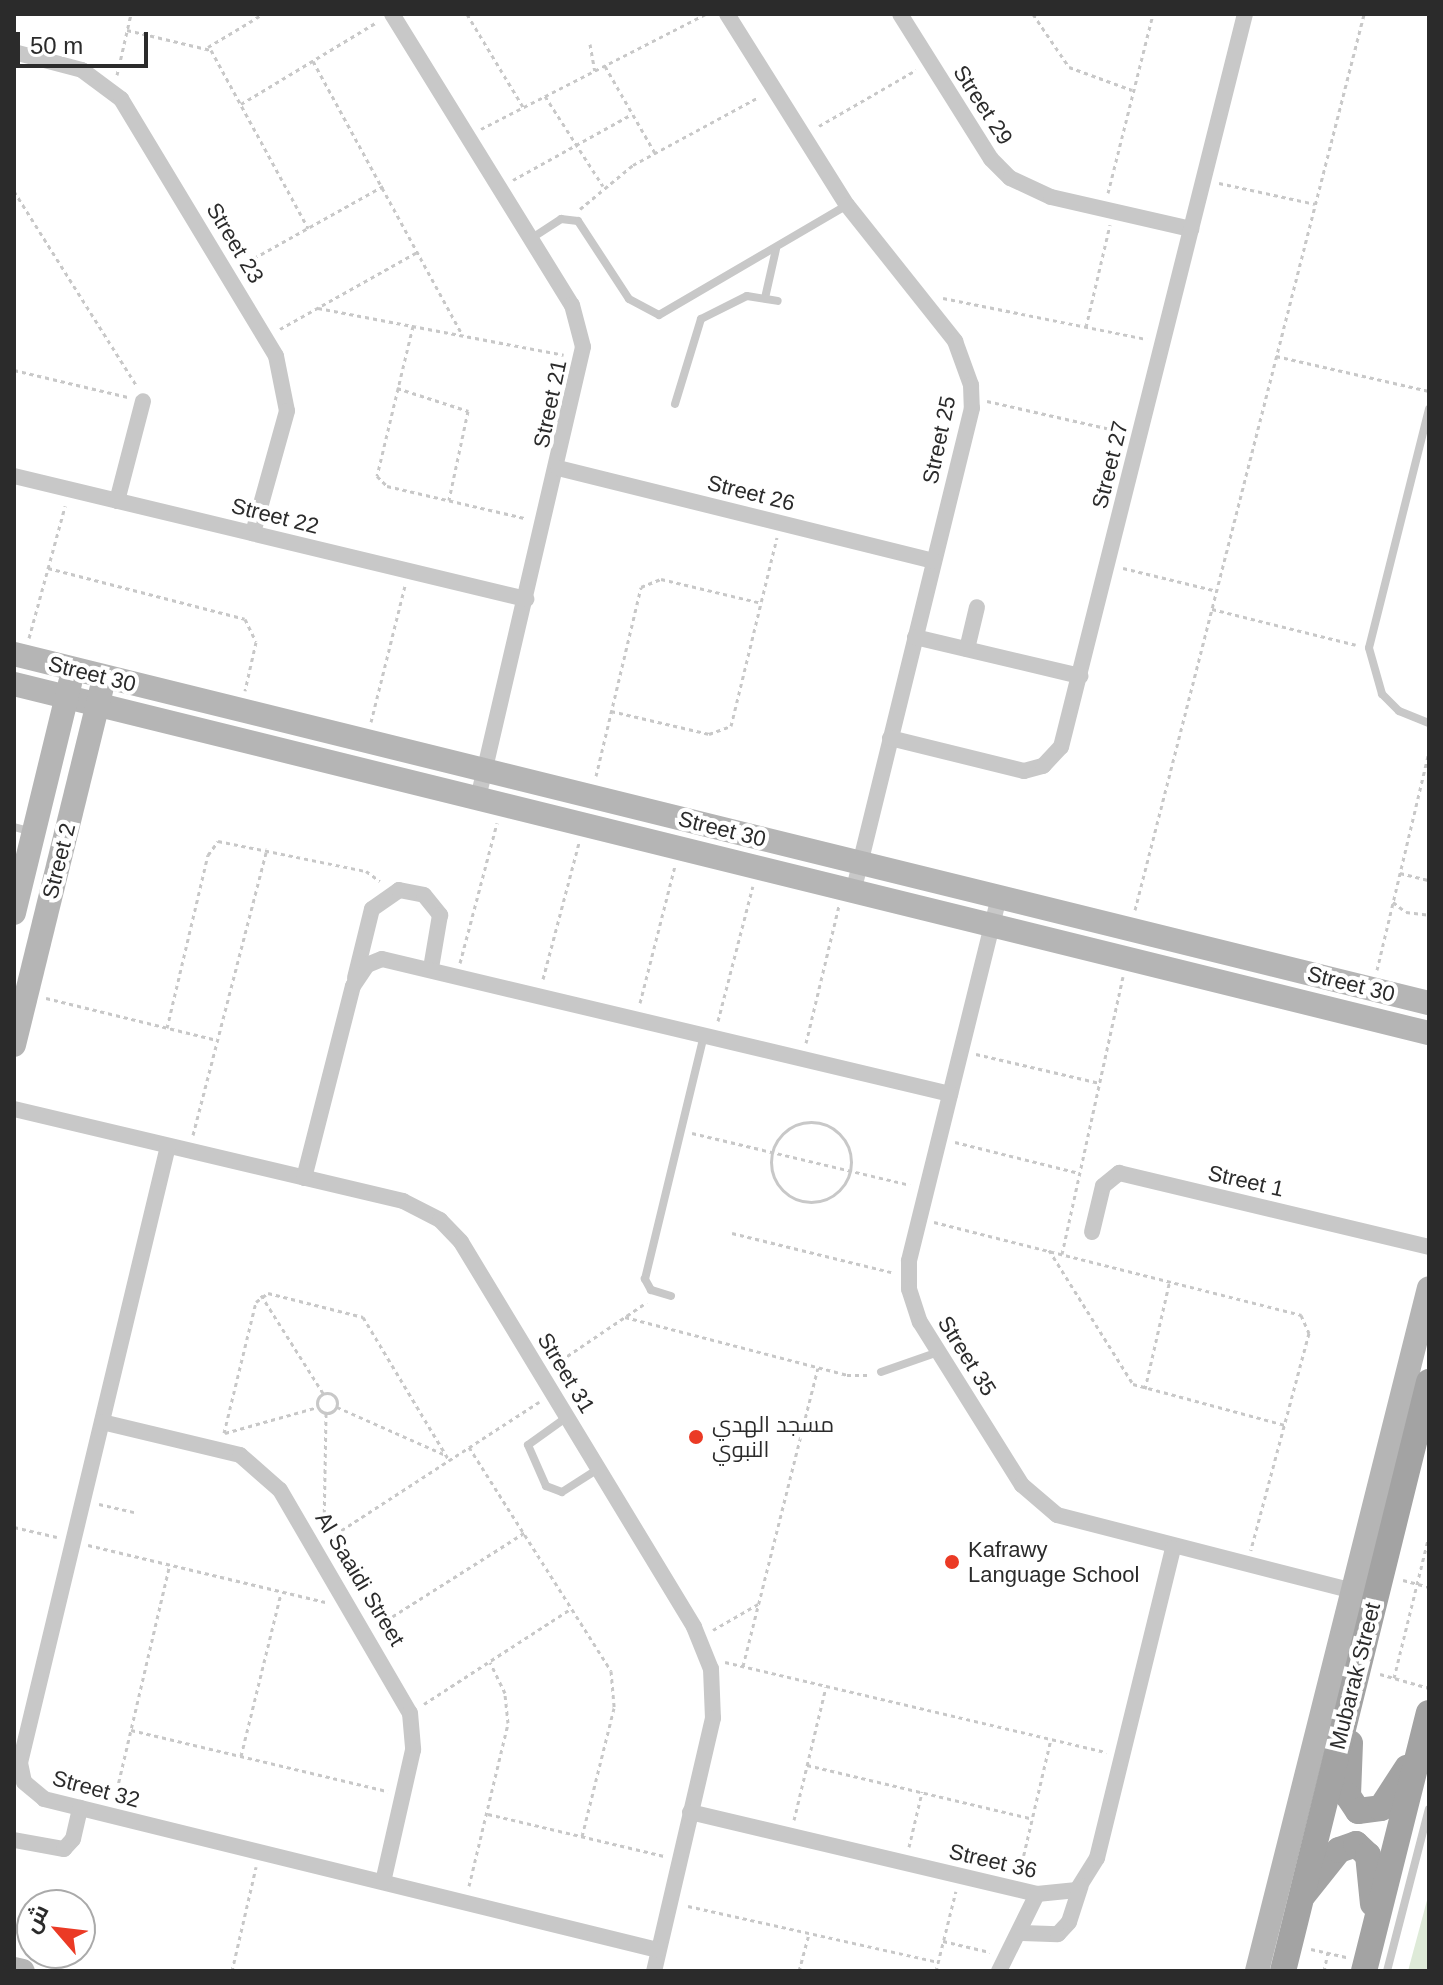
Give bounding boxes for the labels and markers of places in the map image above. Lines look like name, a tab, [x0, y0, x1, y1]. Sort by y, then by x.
place label: مسجد الهدي النبوي	[712, 1411, 834, 1462]
marker: مسجد الهدي النبوي	[687, 1428, 705, 1446]
place label: Kafrawy Language School	[968, 1536, 1139, 1588]
marker: Kafrawy Language School	[943, 1553, 961, 1571]

